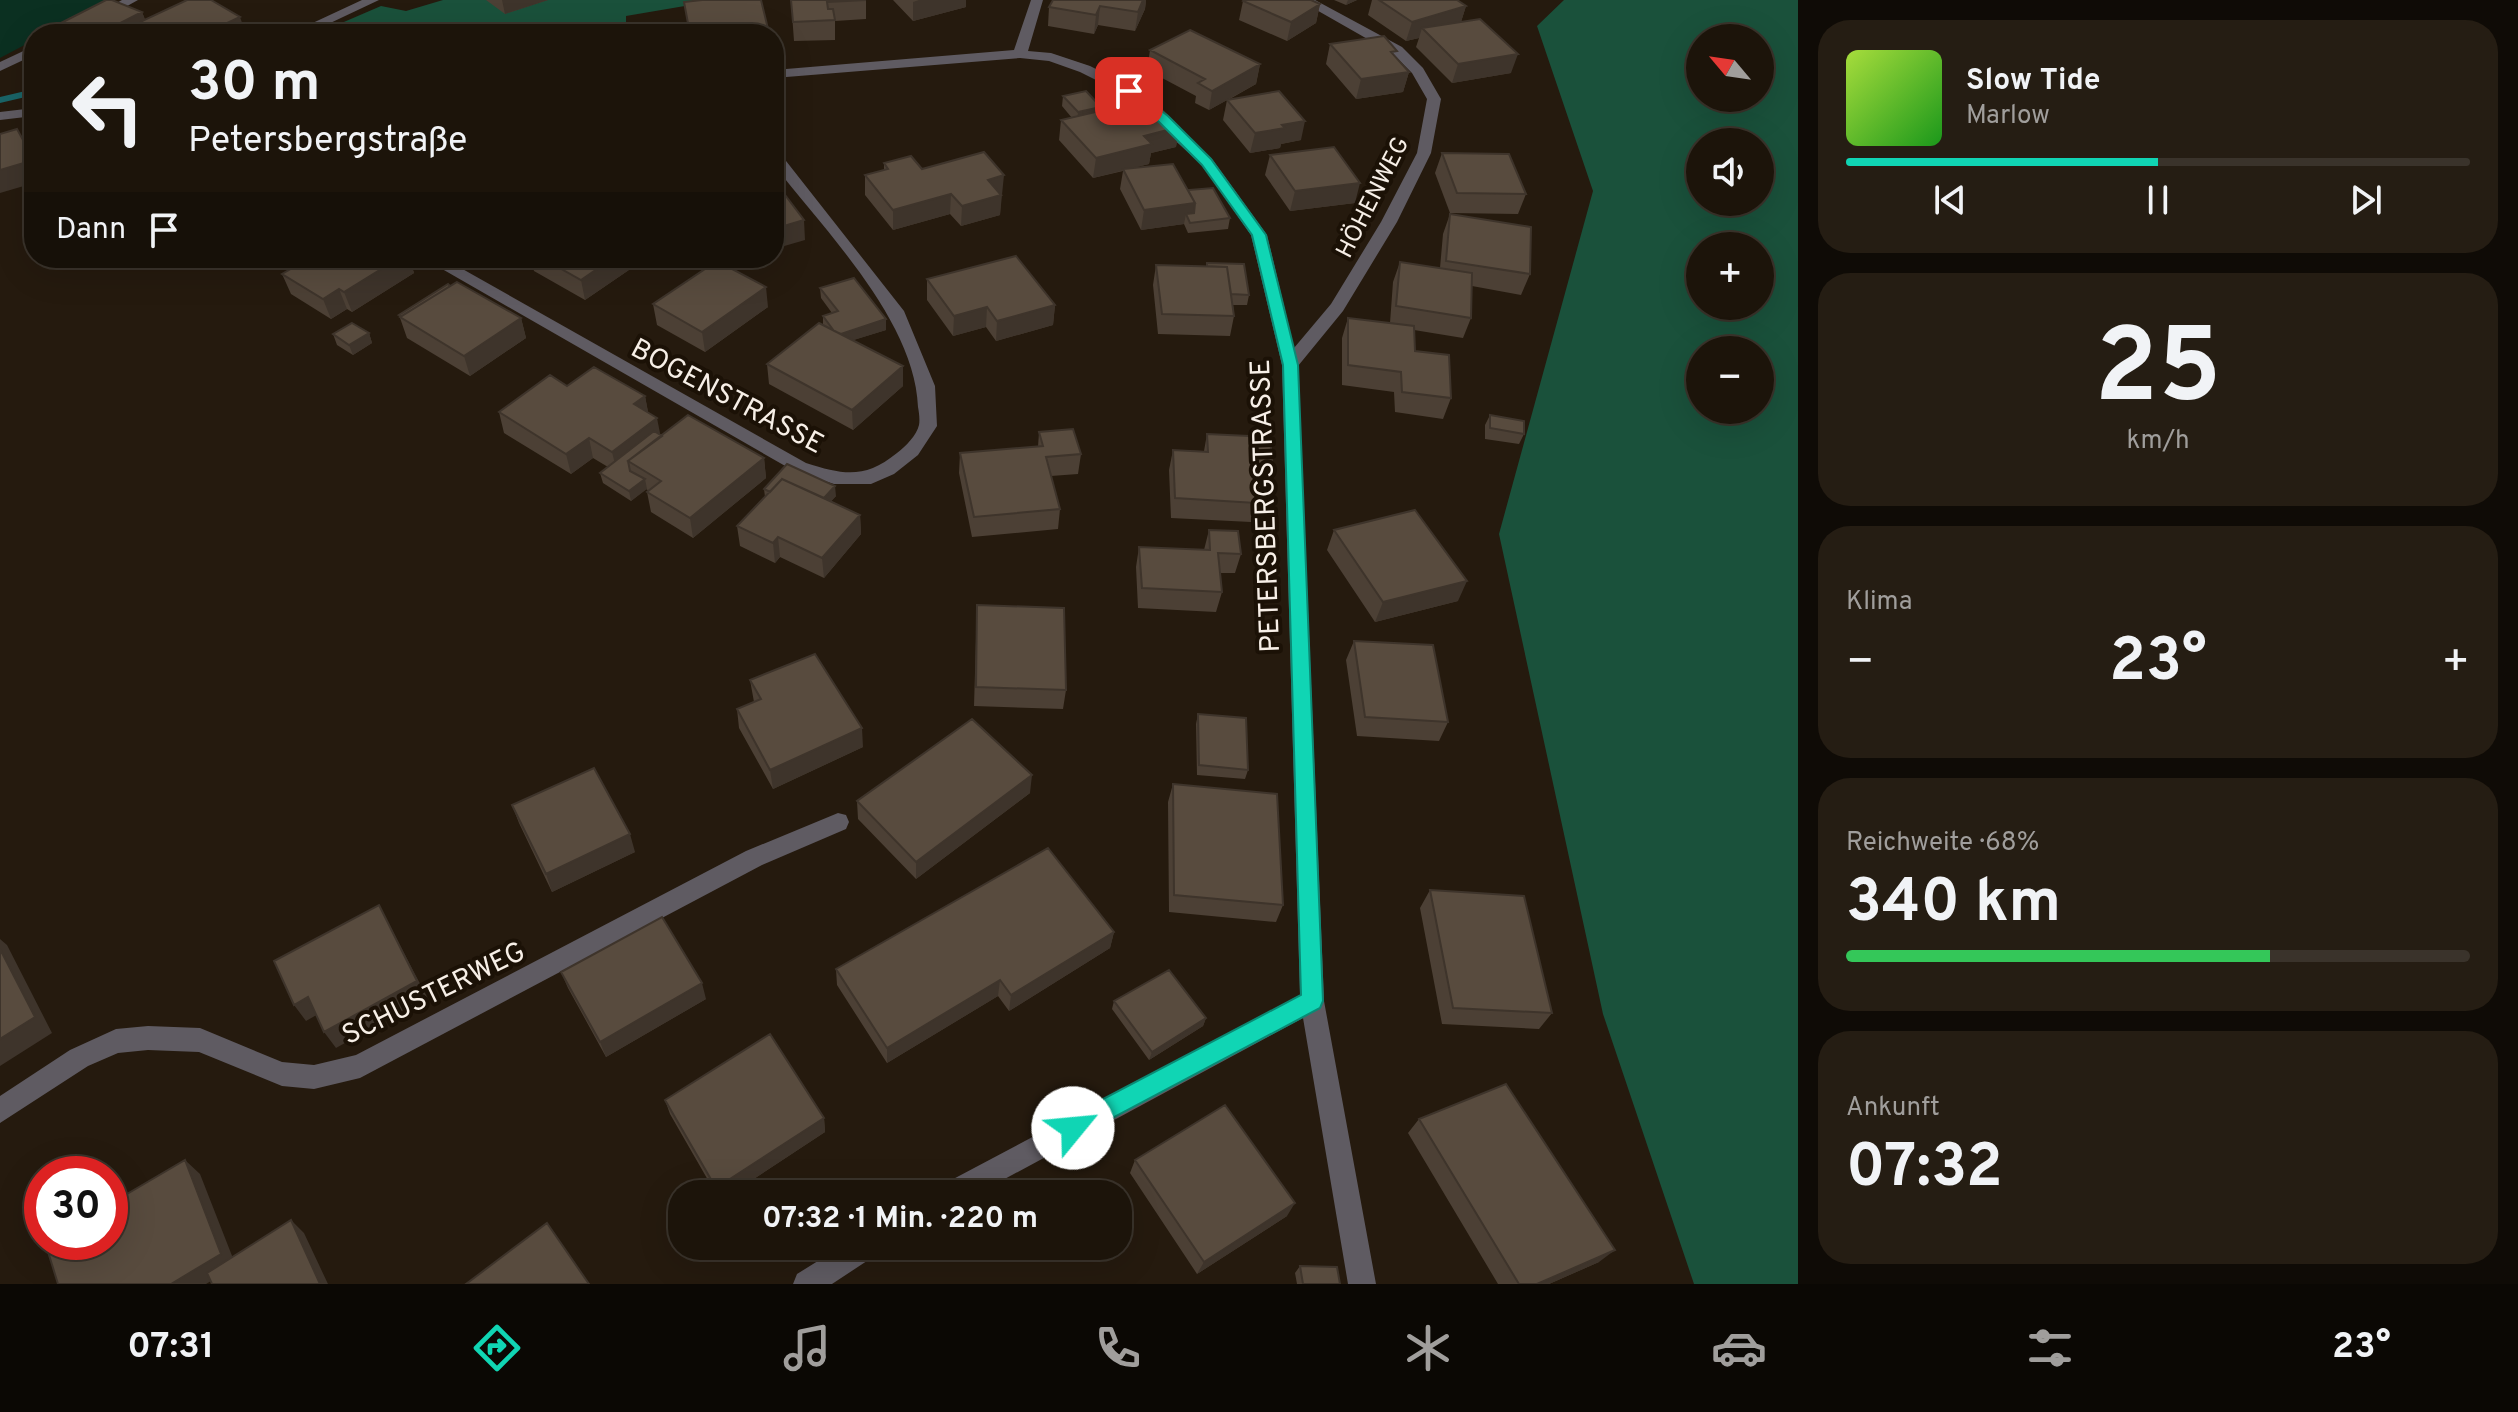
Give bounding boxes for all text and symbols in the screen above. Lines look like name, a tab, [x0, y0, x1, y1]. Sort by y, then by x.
north arrow	[1686, 24, 1774, 112]
map controls	[1686, 24, 1774, 424]
text: 30 m	[188, 50, 321, 120]
icon: left	[56, 56, 160, 160]
pin	[1095, 57, 1163, 125]
text: Slow Tide	[1966, 63, 2100, 100]
icon: arrive	[1107, 69, 1151, 113]
text: Marlow	[1966, 100, 2050, 133]
text: Petersbergstraße	[188, 119, 467, 165]
button: sound	[1686, 128, 1774, 216]
street label: HÖHENWEG	[1329, 131, 1417, 264]
icon: previous	[1928, 178, 1972, 222]
icon: pause	[2136, 178, 2180, 222]
icon: next	[2344, 178, 2388, 222]
icon: arrive	[142, 208, 186, 252]
text: Dann	[56, 212, 126, 249]
button: +	[1686, 232, 1774, 320]
text: 25	[2094, 307, 2222, 439]
street label: BOGENSTRASSE	[624, 332, 829, 464]
button: −	[1686, 336, 1774, 424]
street label: PETERSBERGSTRASSE	[1244, 359, 1290, 653]
text: km/h	[2126, 425, 2190, 458]
text: Klima	[1846, 586, 1912, 619]
text: 23°	[2109, 626, 2207, 702]
text: −	[1846, 636, 1874, 692]
text: +	[2442, 636, 2470, 692]
text: Reichweite · 68%	[1846, 827, 2039, 860]
text: 340 km	[1846, 867, 2061, 943]
street label: SCHUSTERWEG	[337, 935, 532, 1055]
position arrow	[1031, 1086, 1115, 1170]
text: Ankunft	[1846, 1092, 1940, 1125]
text: 07:32	[1846, 1132, 2003, 1208]
speed limit sign: 30	[24, 1156, 128, 1260]
text: 07:32 · 1 Min. · 220 m	[762, 1201, 1038, 1238]
icon: directions	[469, 1320, 525, 1376]
icon: music	[779, 1320, 835, 1376]
icon: phone	[1090, 1320, 1146, 1376]
icon: climate	[1400, 1320, 1456, 1376]
icon: car	[1711, 1320, 1767, 1376]
icon: filters	[2022, 1320, 2078, 1376]
text: 07:31	[127, 1325, 214, 1371]
text: 23°	[2332, 1325, 2391, 1371]

